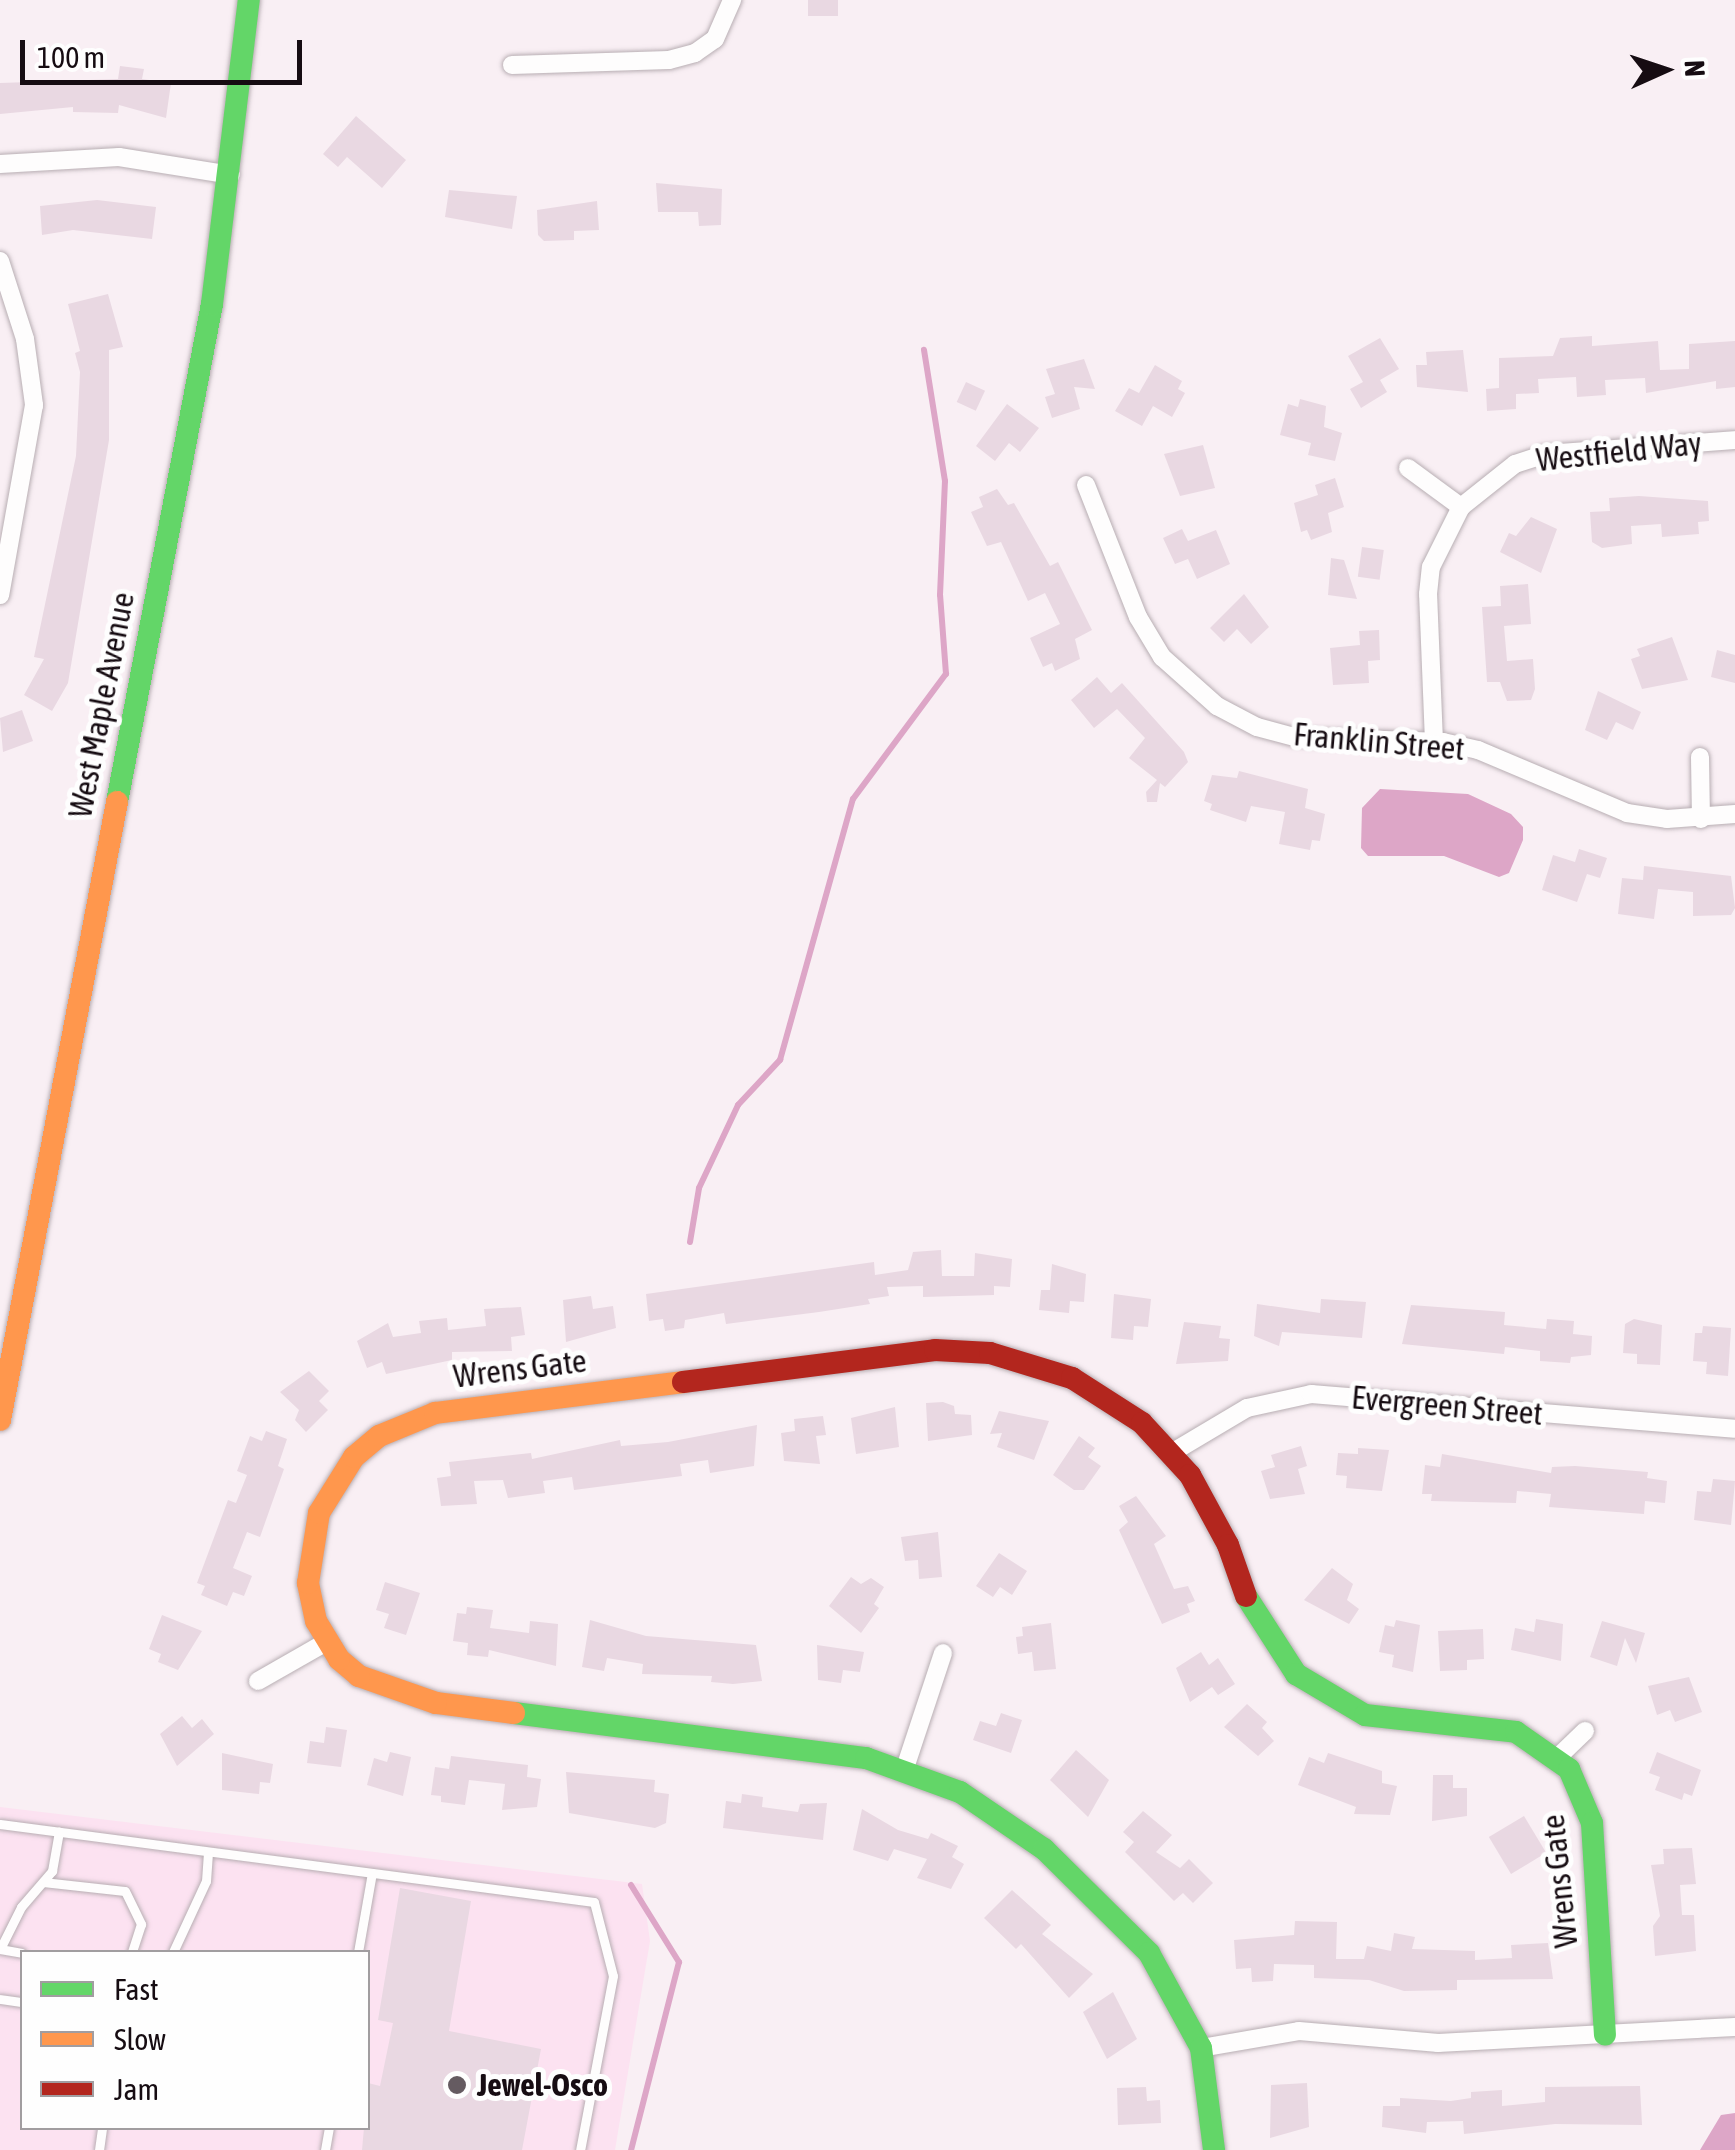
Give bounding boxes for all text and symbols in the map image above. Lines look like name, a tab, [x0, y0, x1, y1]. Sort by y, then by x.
scale bar	[25, 20, 308, 82]
north arrow	[1615, 20, 1715, 120]
text: 100 m	[37, 40, 105, 74]
text: N	[1679, 59, 1711, 78]
street label: Westfield Way	[1534, 424, 1704, 480]
street label: West Maple Avenue	[61, 589, 143, 821]
street label: Franklin Street	[1292, 715, 1466, 769]
street label: Wrens Gate	[451, 1342, 589, 1396]
street label: Evergreen Street	[1350, 1379, 1544, 1433]
street label: Wrens Gate	[1534, 1813, 1586, 1949]
legend	[20, 1950, 370, 2130]
text: Fast	[114, 1972, 159, 2006]
text: Slow	[114, 2022, 166, 2056]
place label: Jewel-Osco	[477, 2066, 608, 2104]
text: Jam	[114, 2072, 159, 2106]
marker: Jewel-Osco	[446, 2074, 468, 2096]

